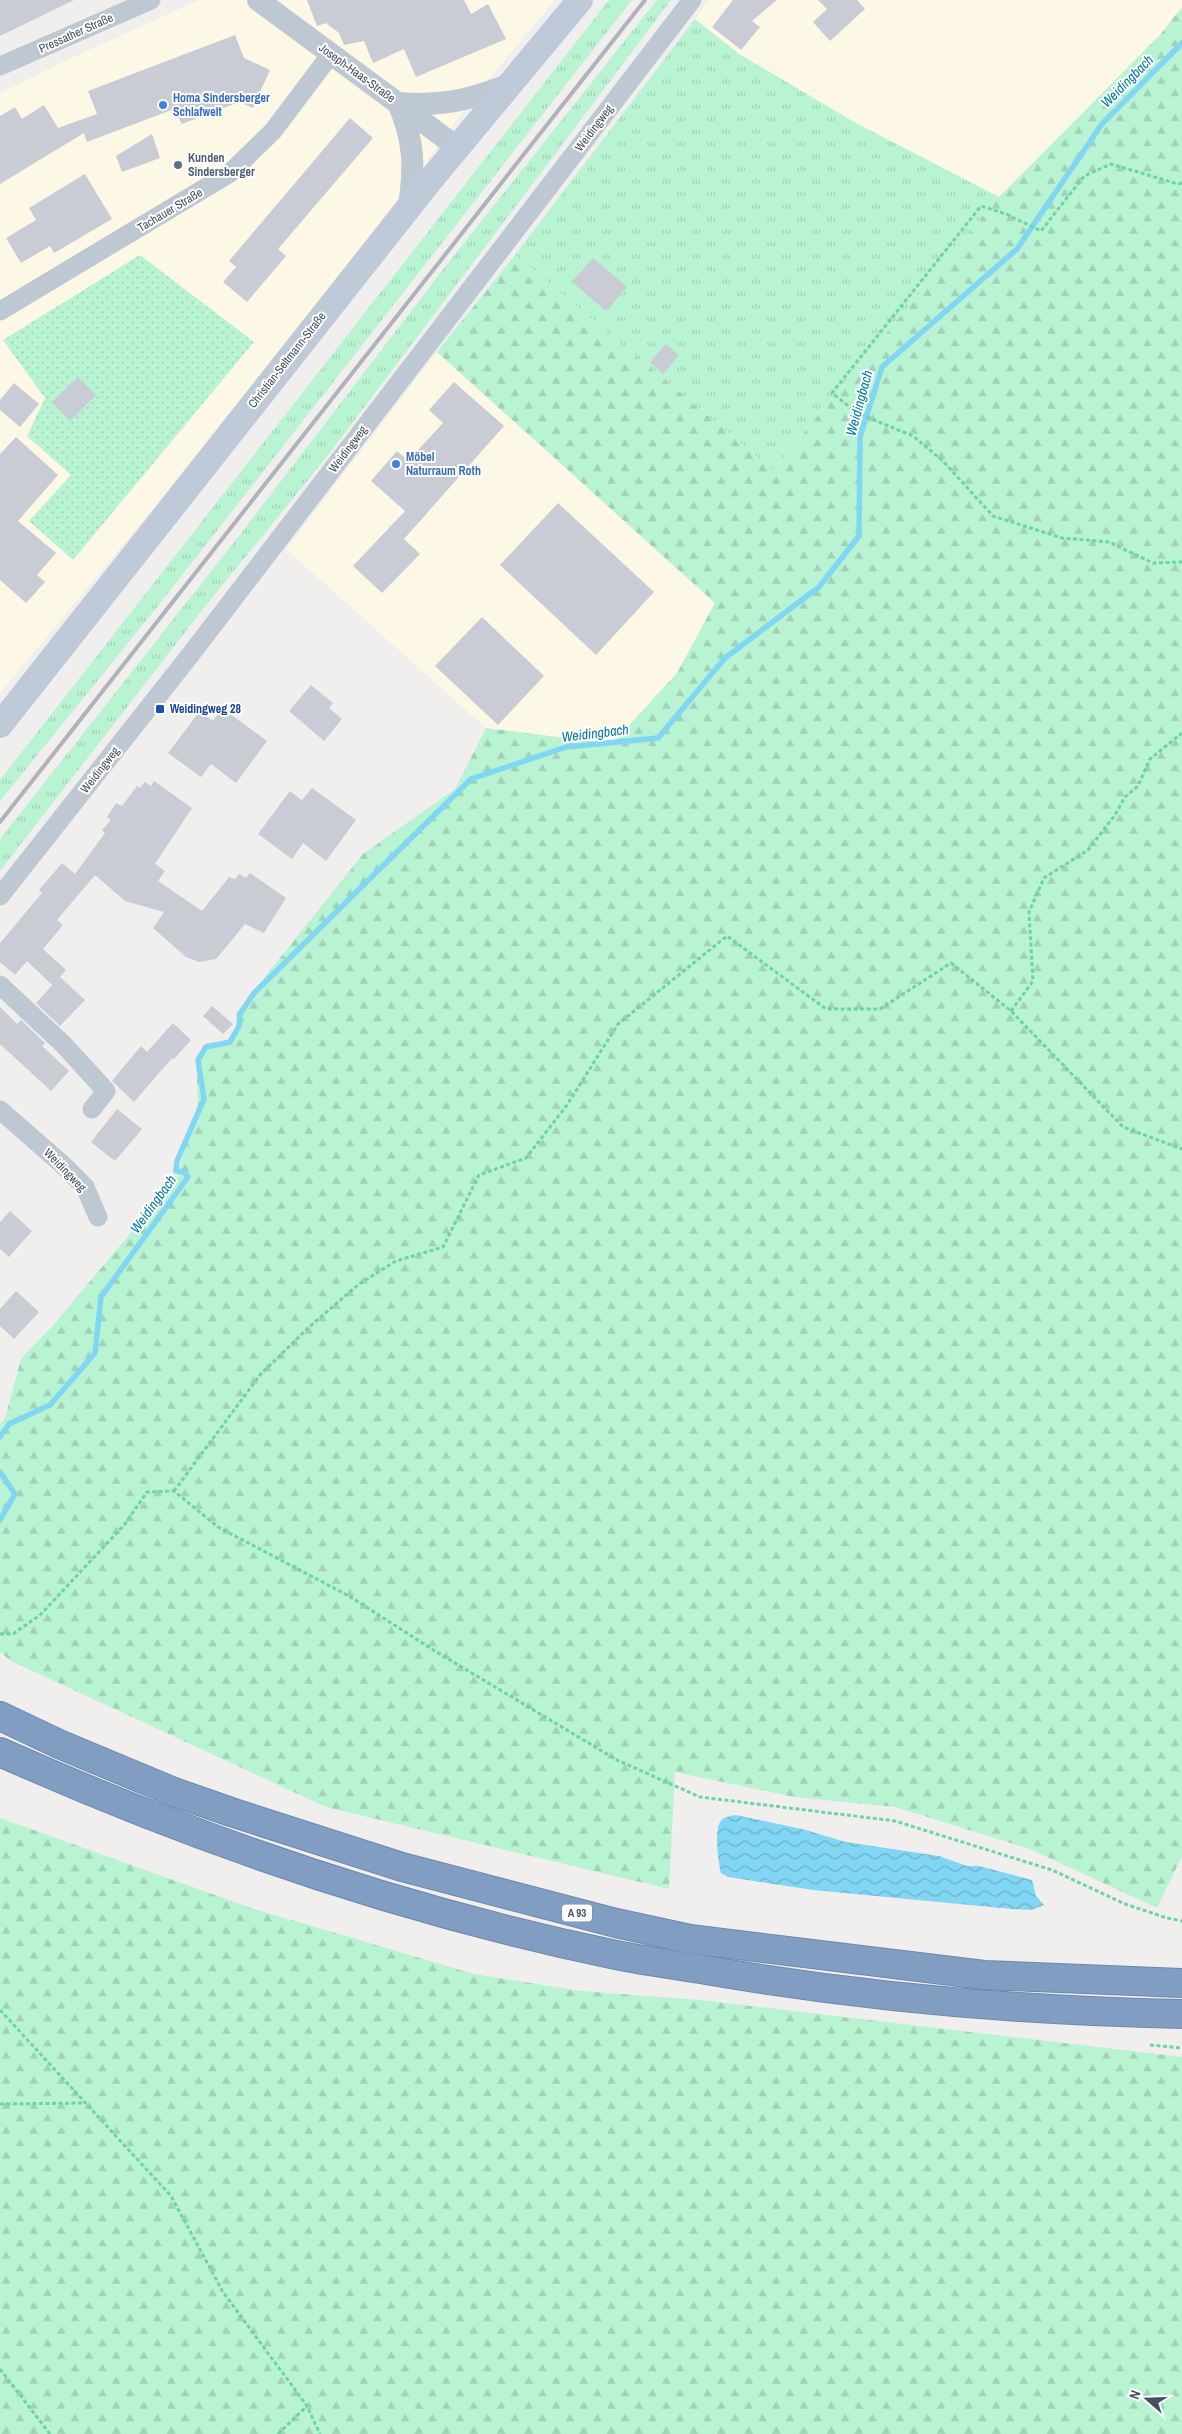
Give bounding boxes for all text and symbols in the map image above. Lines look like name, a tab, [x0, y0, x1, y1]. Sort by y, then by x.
street label: Pressather Straße	[36, 9, 116, 57]
street label: Joseph-Haas-Straße	[316, 40, 398, 106]
water label: Weidingbach	[1097, 51, 1157, 111]
place label: Homa Sindersberger Schlafwelt	[173, 90, 270, 120]
marker: Homa Sindersberger Schlafwelt	[157, 99, 169, 111]
street label: Weidingweg	[571, 101, 617, 155]
place label: Kunden Sindersberger	[188, 150, 255, 180]
marker: Kunden Sindersberger	[172, 159, 184, 171]
street label: Tachauer Straße	[135, 184, 205, 236]
street label: Christian-Seltmann-Straße	[245, 309, 329, 411]
water label: Weidingbach	[842, 368, 876, 438]
street label: Weidingweg	[325, 422, 371, 476]
place label: Möbel Naturraum Roth	[406, 449, 481, 479]
marker: Möbel Naturraum Roth	[390, 458, 402, 470]
place label: Weidingweg 28	[170, 701, 241, 717]
marker: Weidingweg 28	[154, 703, 166, 715]
water label: Weidingbach	[560, 720, 630, 746]
street label: Weidingweg	[77, 743, 123, 796]
street label: Weidingweg	[40, 1145, 90, 1196]
water label: Weidingbach	[126, 1171, 180, 1237]
road number: A 93	[562, 1905, 592, 1922]
north arrow	[1122, 2374, 1172, 2424]
text: N	[1125, 2388, 1145, 2402]

